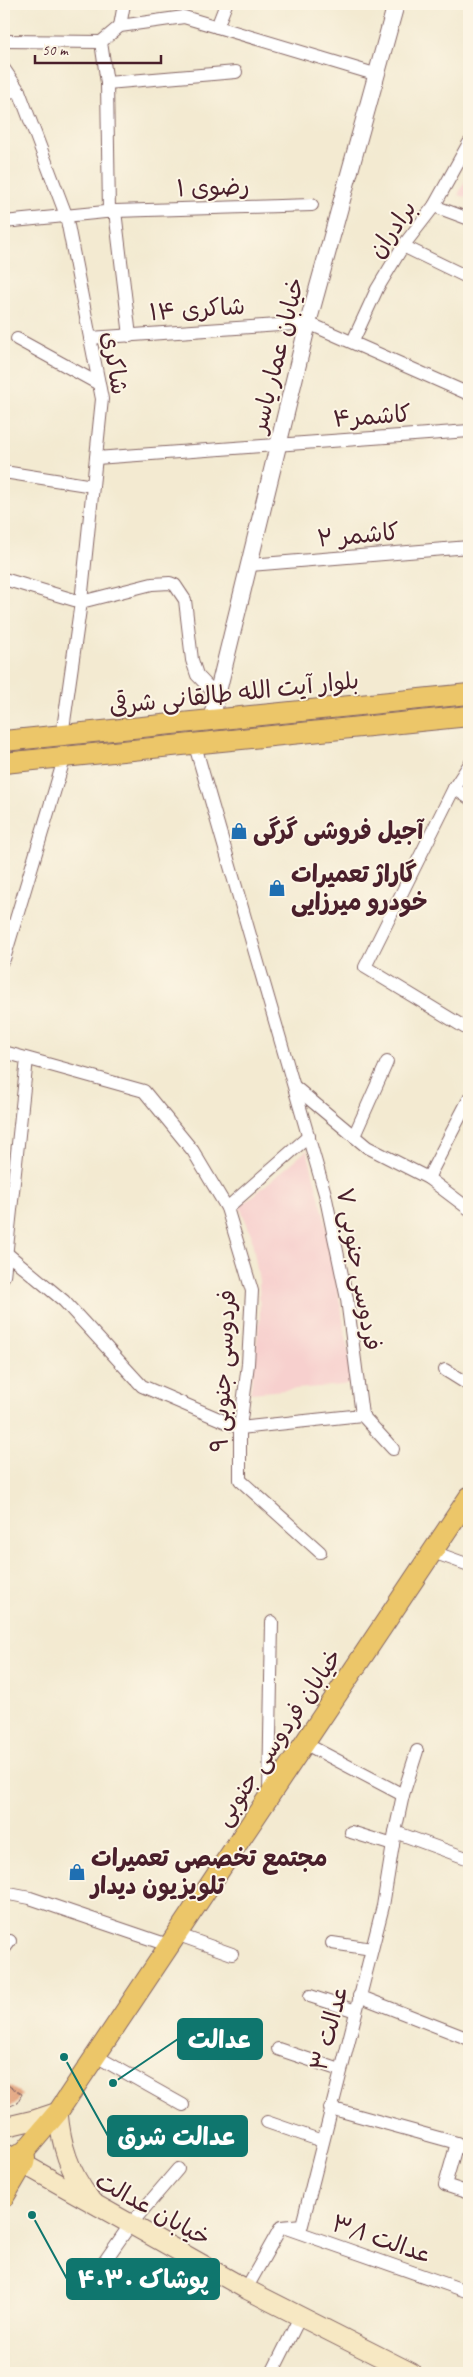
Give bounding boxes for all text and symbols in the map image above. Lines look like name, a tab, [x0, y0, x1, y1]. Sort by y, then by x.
scale bar	[35, 32, 161, 64]
text: 50 m	[42, 41, 69, 60]
street label: رضوی ۱	[176, 171, 250, 203]
street label: برادران	[361, 194, 423, 264]
street label: خیابان عمار یاسر	[243, 274, 311, 438]
street label: شاکری ۱۴	[148, 291, 246, 327]
street label: شاکری	[95, 329, 135, 397]
street label: کاشمر۴	[332, 398, 412, 434]
street label: کاشمر ۲	[316, 516, 400, 554]
street label: بلوار آیت الله طالقانی شرقی	[108, 665, 360, 721]
place label: آجیل فروشی گرگی	[253, 816, 425, 846]
shop icon: آجیل فروشی گرگی	[229, 821, 249, 841]
place label: گاراژ تعمیرات خودرو میرزایی	[291, 859, 428, 918]
shop icon: گاراژ تعمیرات خودرو میرزایی	[267, 878, 287, 898]
street label: فردوسی جنوبی ۷	[329, 1185, 388, 1353]
street label: فردوسی جنوبی ۹	[204, 1289, 243, 1453]
street label: خیابان فردوسی جنوبی	[208, 1643, 349, 1832]
place label: مجتمع تخصصی تعمیرات تلویزیون دیدار	[89, 1843, 327, 1902]
shop icon: مجتمع تخصصی تعمیرات تلویزیون دیدار	[67, 1862, 87, 1882]
street label: عدالت ۳	[303, 1982, 355, 2074]
callout: عدالت	[178, 2019, 262, 2059]
text: عدالت	[188, 2024, 252, 2056]
callout: عدالت شرق	[108, 2116, 247, 2156]
text: عدالت شرق	[118, 2121, 236, 2153]
street label: خیابان عدالت	[90, 2165, 216, 2253]
street label: عدالت ۳/۱	[328, 2208, 436, 2270]
callout: پوشاک ۴۰۳۰	[67, 2259, 219, 2299]
text: پوشاک ۴۰۳۰	[77, 2264, 209, 2296]

